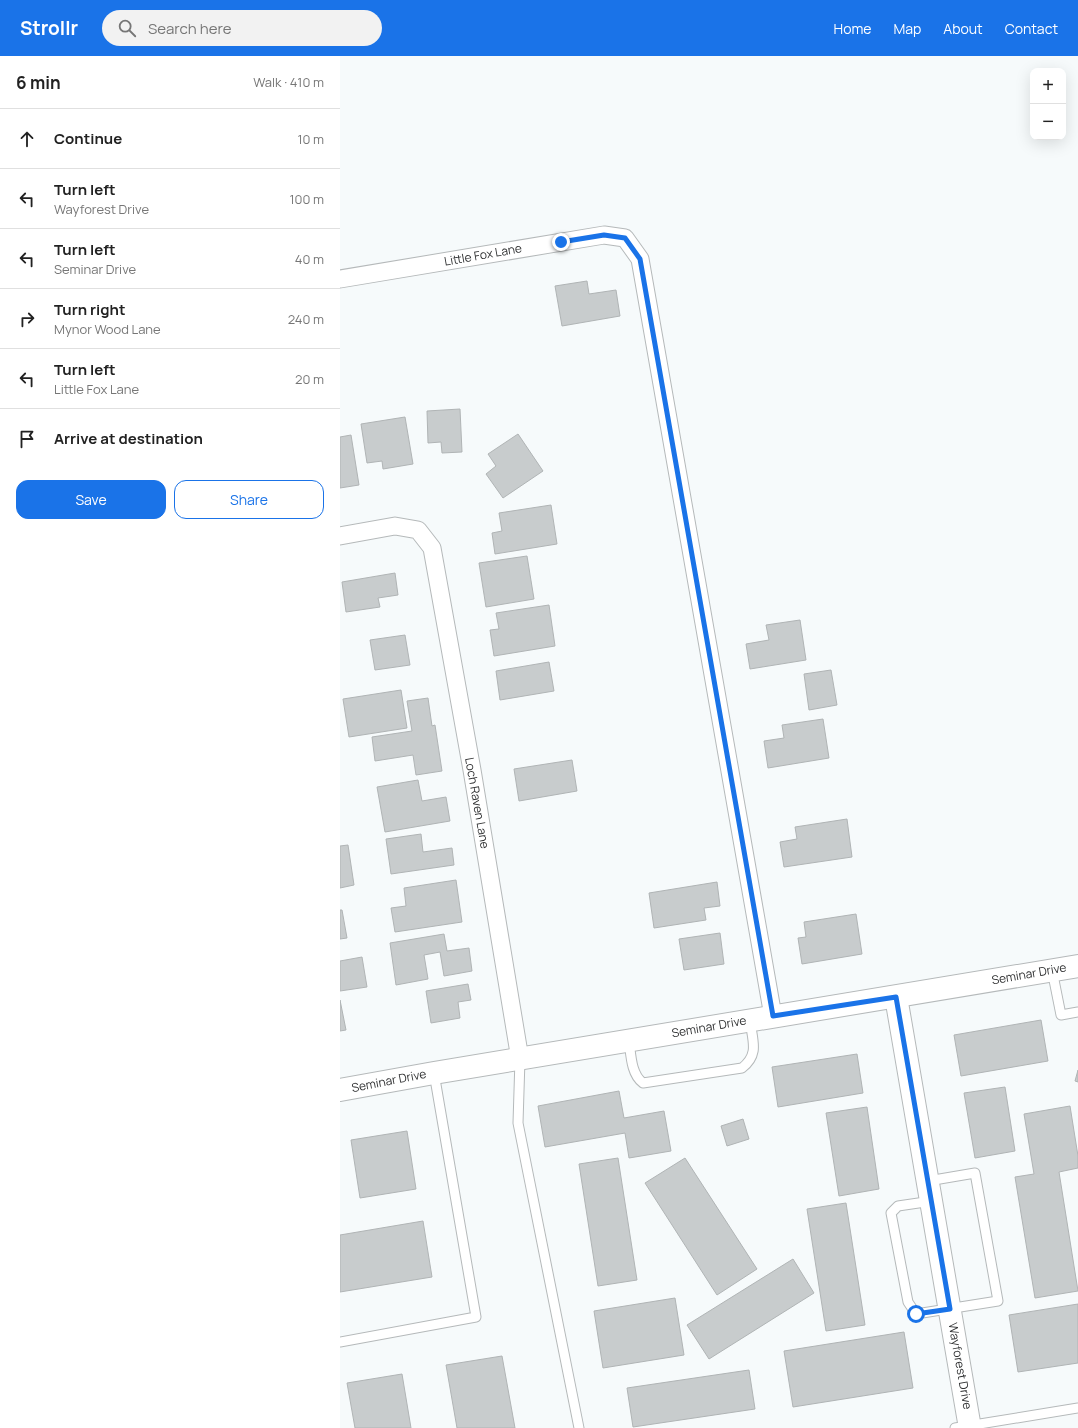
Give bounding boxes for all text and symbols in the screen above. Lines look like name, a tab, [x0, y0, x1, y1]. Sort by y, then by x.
search box	[102, 10, 382, 46]
text: Strollr	[20, 15, 78, 41]
icon: search	[116, 17, 138, 39]
text: Search here	[148, 18, 231, 39]
text: Home	[834, 19, 871, 38]
text: Map	[893, 19, 921, 38]
text: About	[943, 19, 983, 38]
text: Contact	[1005, 19, 1058, 38]
map controls	[1030, 68, 1066, 140]
button: +	[1030, 68, 1066, 104]
text: 6 min	[16, 71, 61, 94]
text: Walk · 410 m	[253, 73, 324, 91]
button: −	[1030, 104, 1066, 140]
icon: ahead	[16, 128, 38, 150]
text: Continue	[54, 128, 122, 149]
text: 10 m	[297, 130, 324, 148]
text: Turn left	[54, 179, 116, 200]
icon: left	[16, 188, 38, 210]
text: 100 m	[289, 190, 324, 208]
text: Wayforest Drive	[54, 200, 149, 218]
route end	[552, 233, 570, 251]
text: Turn left	[54, 239, 116, 260]
street label: Little Fox Lane	[443, 239, 523, 270]
icon: left	[16, 248, 38, 270]
text: 40 m	[295, 250, 324, 268]
text: Seminar Drive	[54, 260, 136, 278]
text: Turn right	[54, 299, 125, 320]
icon: right	[16, 308, 38, 330]
text: 240 m	[288, 310, 324, 328]
text: Mynor Wood Lane	[54, 320, 161, 338]
text: Turn left	[54, 359, 116, 380]
icon: left	[16, 368, 38, 390]
text: 20 m	[295, 370, 324, 388]
text: Little Fox Lane	[54, 380, 139, 398]
icon: arrive	[16, 428, 38, 450]
text: Arrive at destination	[54, 428, 203, 449]
button: Save	[16, 480, 166, 519]
button: Share	[174, 480, 324, 519]
street label: Loch Raven Lane	[461, 756, 494, 850]
street label: Seminar Drive	[990, 959, 1068, 988]
street label: Seminar Drive	[670, 1012, 748, 1041]
street label: Seminar Drive	[350, 1065, 428, 1096]
route start	[907, 1305, 925, 1323]
street label: Wayforest Drive	[945, 1321, 976, 1411]

